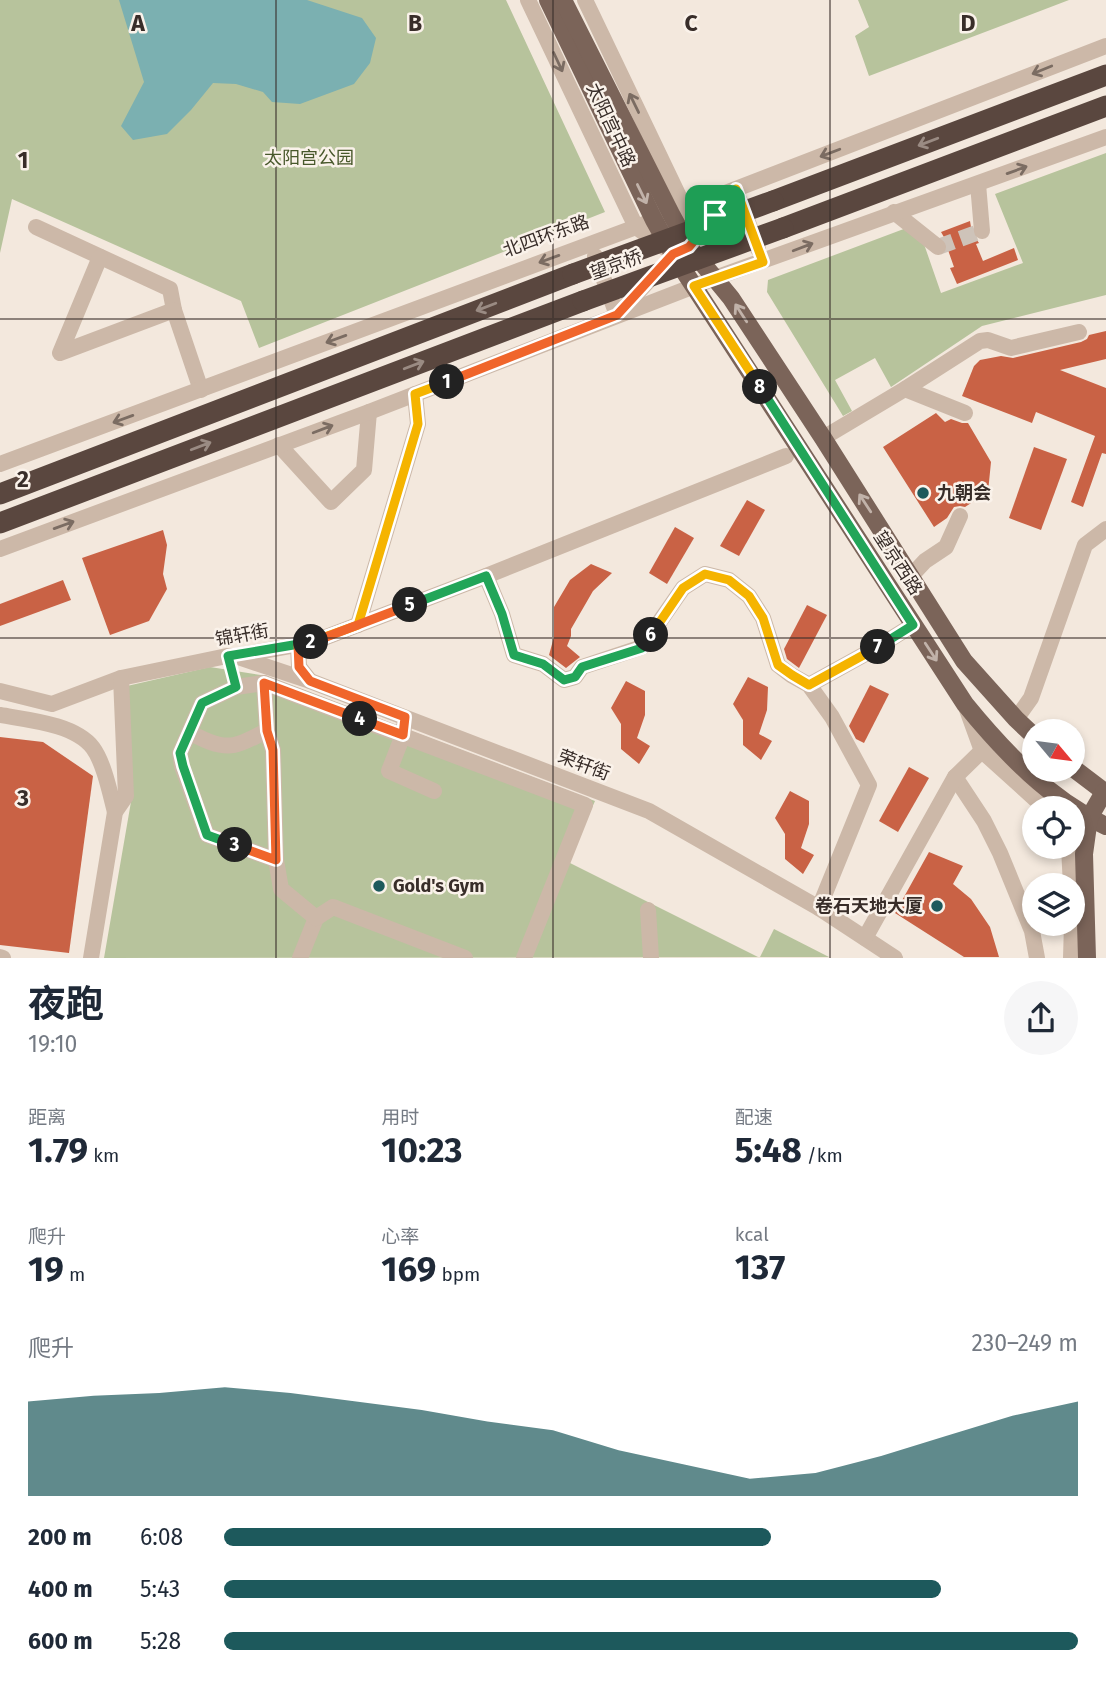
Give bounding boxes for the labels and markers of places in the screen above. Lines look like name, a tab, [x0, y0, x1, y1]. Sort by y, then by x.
pin	[685, 185, 745, 245]
pin: 1	[430, 364, 464, 400]
pin: 8	[742, 370, 778, 404]
place label: 九朝会	[937, 482, 991, 504]
marker: 九朝会	[915, 485, 931, 501]
pin: 5	[392, 588, 428, 622]
pin: 6	[634, 618, 668, 652]
pin: 2	[294, 624, 328, 660]
pin: 7	[860, 630, 896, 664]
pin: 4	[342, 702, 378, 736]
pin: 3	[218, 828, 252, 862]
place label: Gold's Gym	[393, 875, 484, 897]
marker: Gold's Gym	[371, 878, 387, 894]
place label: 卷石天地大厦	[815, 895, 923, 917]
marker: 卷石天地大厦	[929, 898, 945, 914]

